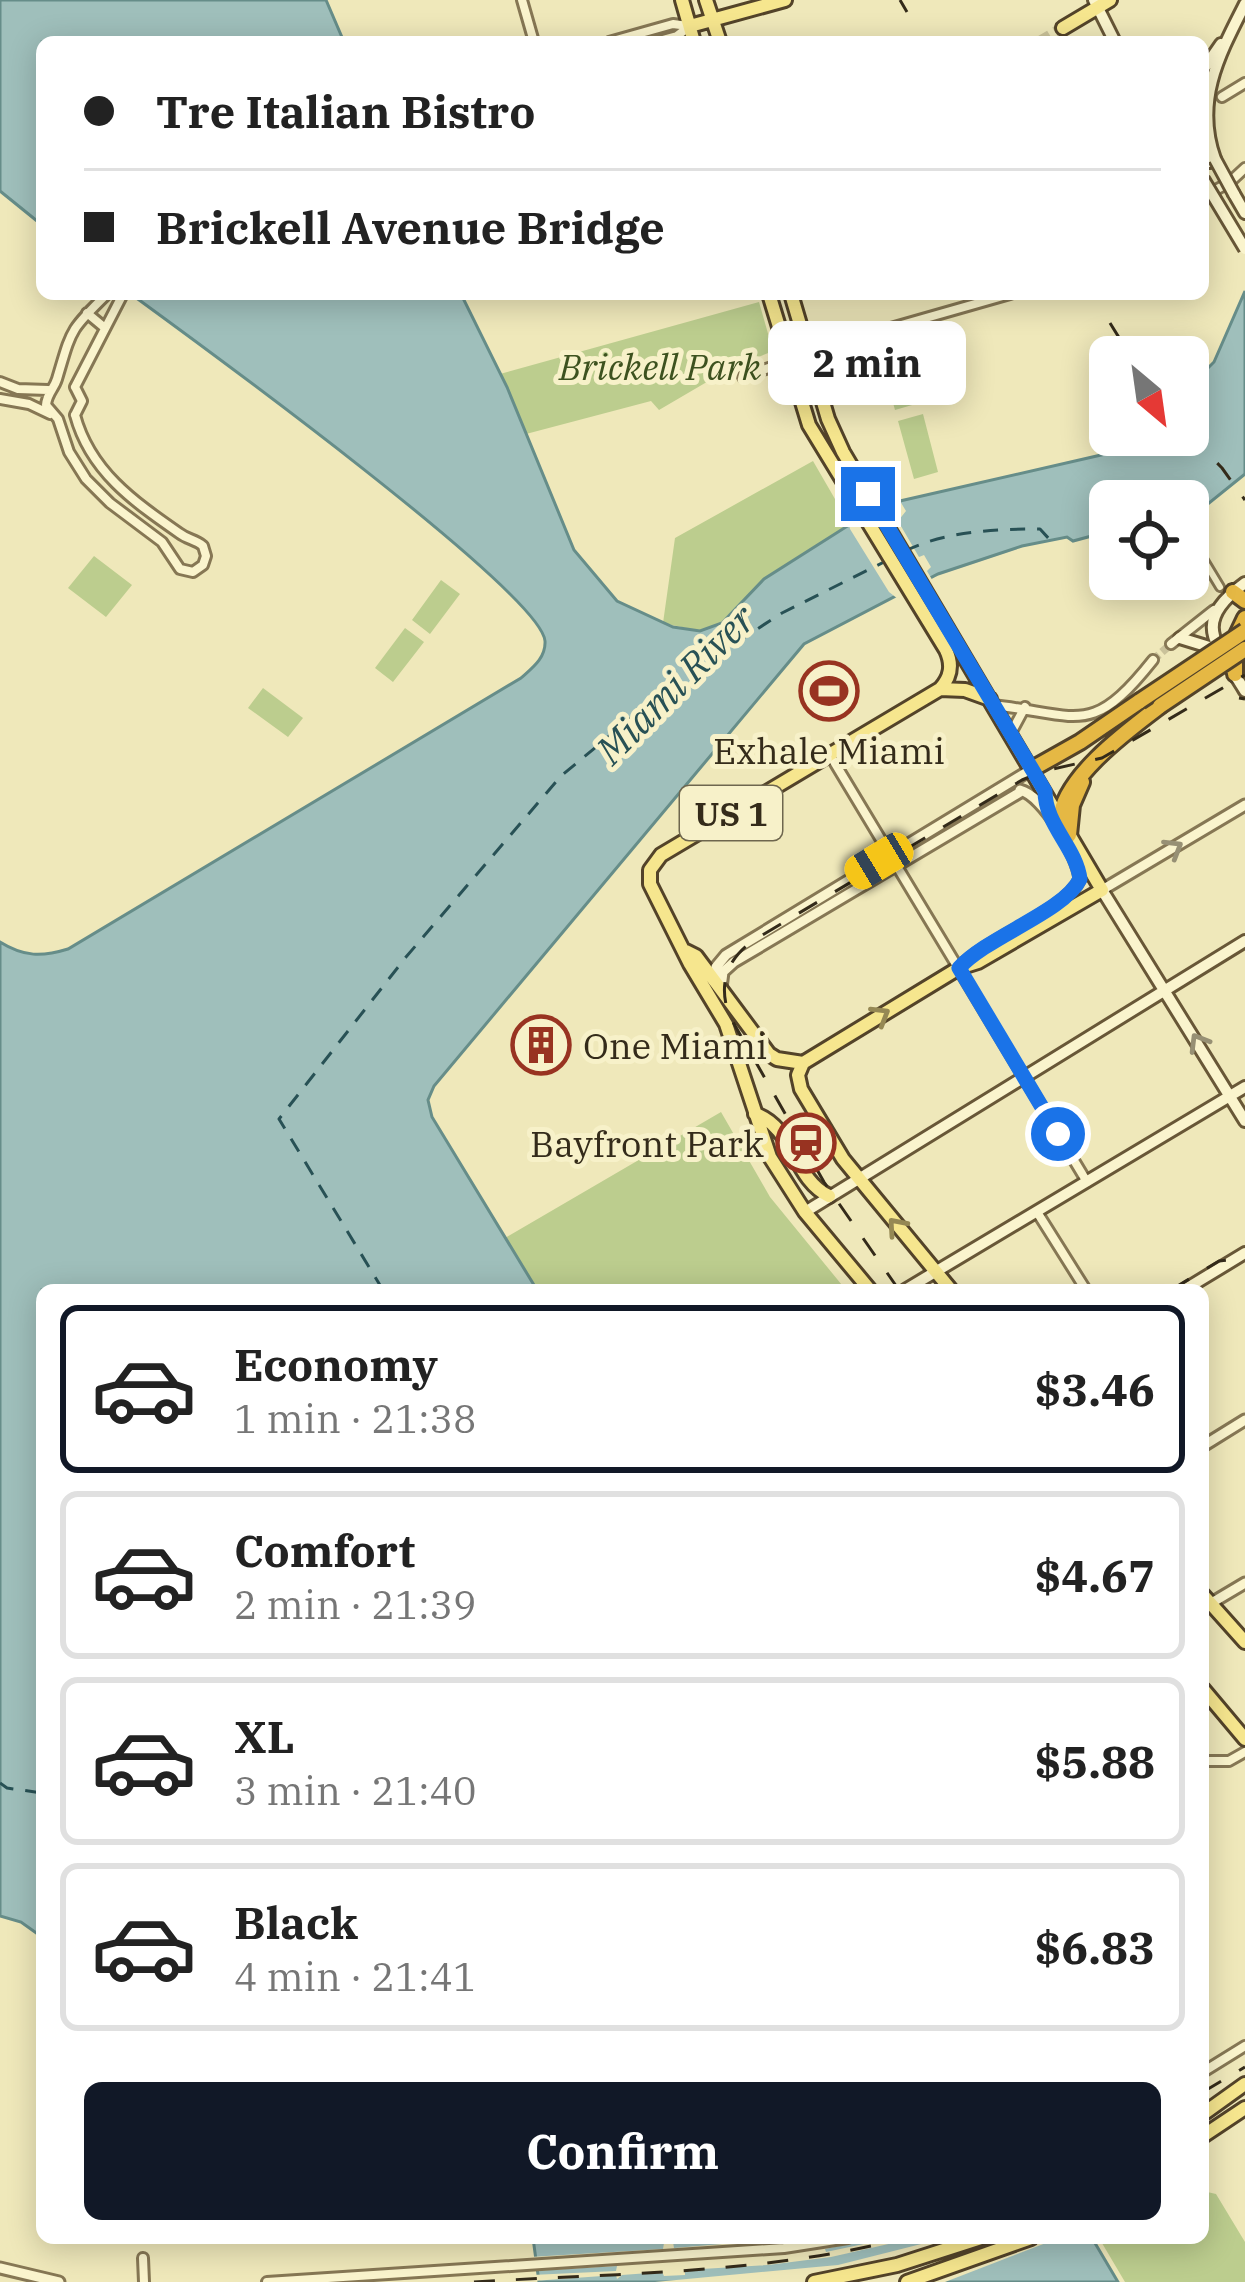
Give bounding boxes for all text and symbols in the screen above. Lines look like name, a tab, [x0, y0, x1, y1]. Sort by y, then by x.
text: Tre Italian Bistro	[156, 82, 536, 140]
text: Brickell Avenue Bridge	[156, 198, 665, 256]
callout: 2 min	[769, 320, 967, 404]
north arrow	[1089, 336, 1209, 456]
map controls	[1089, 336, 1209, 600]
text: 2 min	[812, 337, 922, 388]
park label: Brickell Park	[558, 343, 762, 390]
route end	[841, 467, 895, 521]
button: locate	[1089, 480, 1209, 600]
water label: Miami River	[584, 593, 766, 775]
sports icon: Exhale Miami	[798, 660, 860, 722]
place label: Exhale Miami	[713, 727, 945, 774]
road number: US 1	[680, 786, 782, 840]
car	[839, 827, 919, 895]
one-way arrow	[1161, 840, 1183, 862]
one-way arrow	[868, 1007, 890, 1029]
building icon: One Miami	[510, 1014, 572, 1076]
place label: One Miami	[583, 1022, 767, 1069]
one-way arrow	[1190, 1033, 1212, 1055]
route start	[1031, 1107, 1085, 1161]
station icon: Bayfront Park	[775, 1112, 837, 1174]
place label: Bayfront Park	[530, 1120, 764, 1167]
one-way arrow	[889, 1218, 910, 1240]
icon: car	[90, 1335, 198, 1443]
text: Economy	[234, 1335, 438, 1393]
text: $3.46	[1035, 1360, 1155, 1418]
text: 1 min · 21:38	[234, 1393, 476, 1444]
icon: car	[90, 1521, 198, 1629]
text: Comfort	[234, 1521, 415, 1579]
text: $4.67	[1035, 1546, 1155, 1604]
text: 2 min · 21:39	[234, 1579, 476, 1630]
icon: car	[90, 1707, 198, 1815]
text: XL	[234, 1707, 295, 1765]
text: $5.88	[1035, 1732, 1155, 1790]
text: 3 min · 21:40	[234, 1765, 476, 1816]
icon: car	[90, 1893, 198, 2001]
text: Black	[234, 1893, 358, 1951]
text: $6.83	[1035, 1918, 1155, 1976]
text: 4 min · 21:41	[234, 1951, 476, 2002]
button: Confirm	[84, 2082, 1161, 2220]

